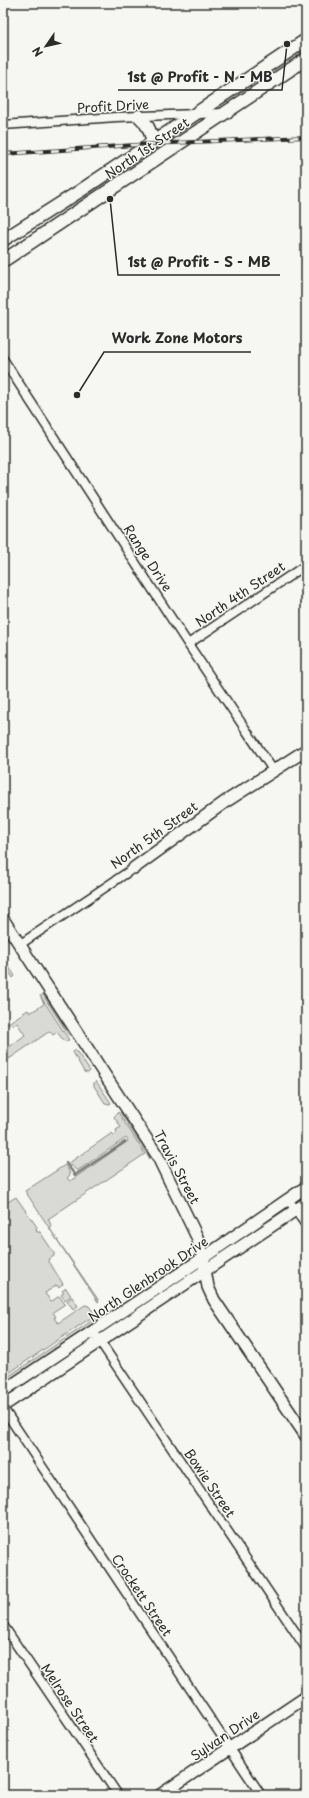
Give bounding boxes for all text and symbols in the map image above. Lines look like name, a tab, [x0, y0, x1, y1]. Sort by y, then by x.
north arrow	[26, 26, 66, 66]
text: N	[28, 43, 47, 60]
callout: 1st @ Profit - N - MB	[118, 64, 282, 90]
text: 1st @ Profit - N - MB	[127, 66, 273, 87]
street label: Profit Drive	[76, 94, 150, 117]
street label: North 1st Street	[101, 112, 193, 183]
callout: 1st @ Profit - S - MB	[118, 249, 280, 275]
text: 1st @ Profit - S - MB	[127, 251, 271, 272]
callout: Work Zone Motors	[104, 326, 251, 352]
text: Work Zone Motors	[112, 327, 243, 348]
street label: Range Drive	[120, 520, 177, 595]
street label: North 4th Street	[191, 556, 288, 631]
street label: North 5th Street	[106, 796, 201, 873]
street label: Travis Street	[150, 1126, 205, 1207]
street label: North Glenbrook Drive	[84, 1231, 211, 1326]
street label: Bowie Street	[180, 1445, 240, 1521]
street label: Crockett Street	[108, 1550, 177, 1640]
street label: Melrose Street	[37, 1659, 104, 1746]
street label: Sylvan Drive	[187, 1704, 263, 1765]

